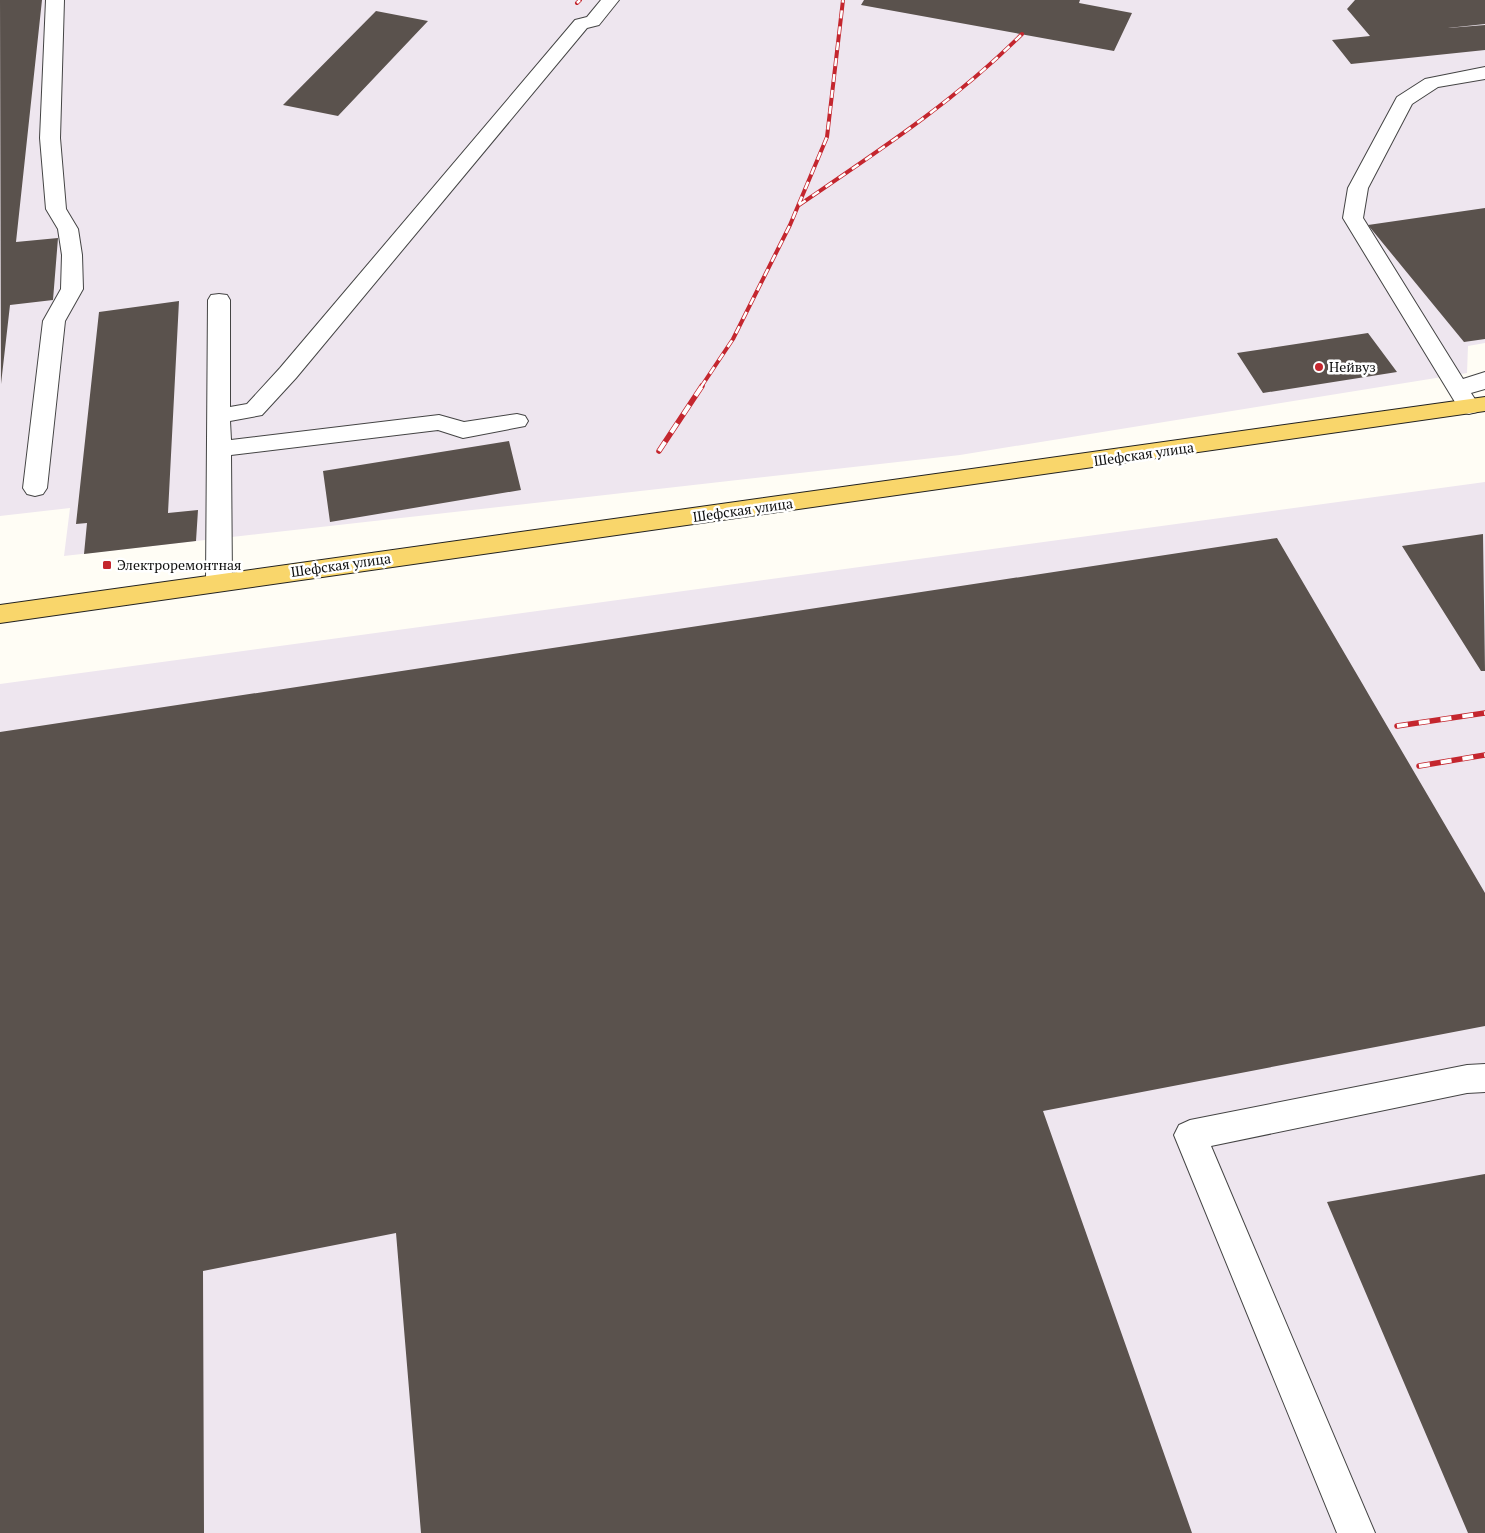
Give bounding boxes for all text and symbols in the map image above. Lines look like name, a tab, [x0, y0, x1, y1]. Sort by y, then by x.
place label: Нейвуз	[1329, 357, 1376, 376]
marker: Нейвуз	[1313, 361, 1325, 373]
street label: Шефская улица	[1093, 437, 1195, 470]
street label: Шефская улица	[692, 493, 794, 526]
street label: Шефская улица	[290, 548, 392, 581]
place label: Электроремонтная	[117, 555, 242, 574]
marker: Электроремонтная	[101, 559, 113, 571]

